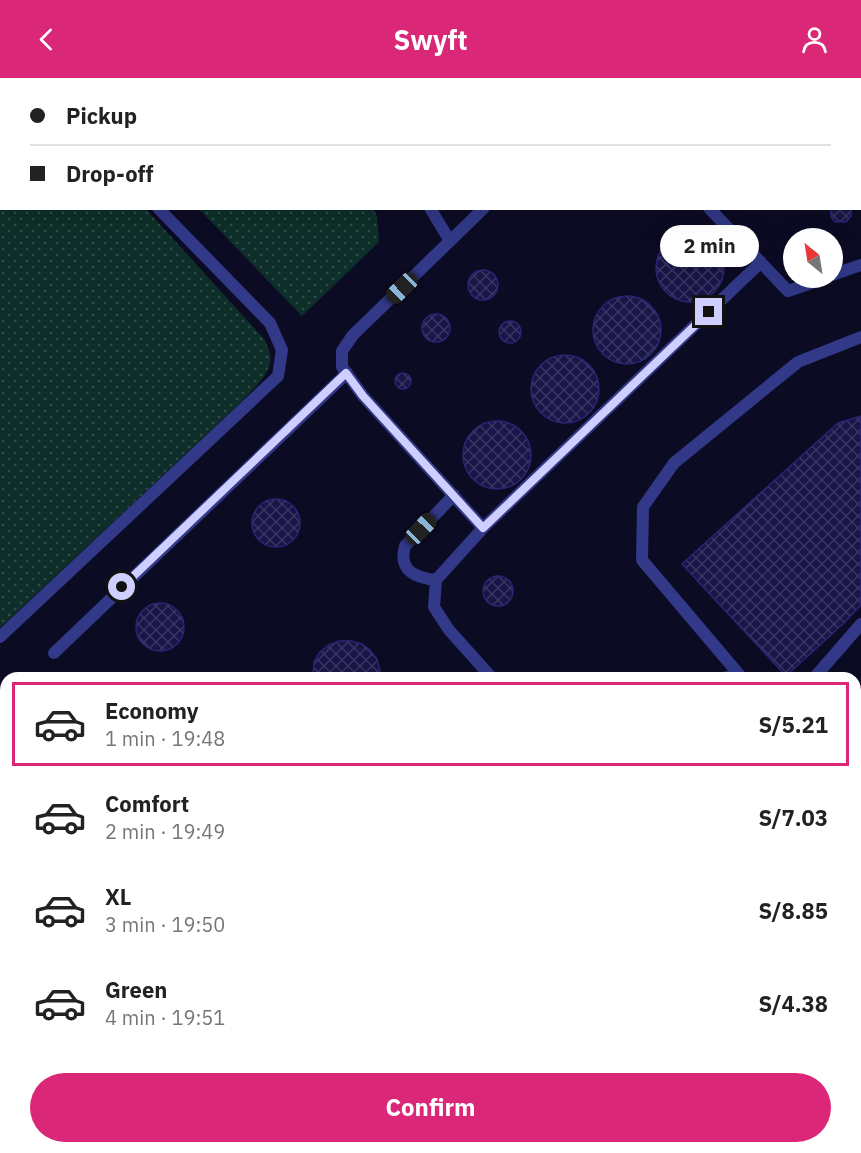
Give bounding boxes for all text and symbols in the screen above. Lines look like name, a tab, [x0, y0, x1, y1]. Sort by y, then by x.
text: Swyft	[393, 22, 468, 57]
icon: back	[30, 23, 63, 56]
icon: person	[798, 23, 831, 56]
text: Pickup	[66, 101, 137, 130]
text: Drop-off	[66, 159, 153, 188]
callout: 2 min	[660, 225, 758, 267]
north arrow	[783, 228, 843, 288]
map controls	[783, 228, 843, 288]
text: 2 min	[683, 232, 736, 259]
car	[383, 269, 421, 307]
route end	[695, 298, 722, 325]
car	[402, 510, 440, 548]
route start	[108, 573, 135, 600]
text: Economy	[105, 696, 199, 725]
icon: car	[33, 697, 87, 751]
text: S/5.21	[759, 710, 828, 739]
text: 1 min · 19:48	[105, 725, 225, 752]
text: Comfort	[105, 789, 189, 818]
icon: car	[33, 790, 87, 844]
text: S/7.03	[759, 803, 828, 832]
text: 2 min · 19:49	[105, 818, 225, 845]
text: XL	[105, 882, 131, 911]
icon: car	[33, 883, 87, 937]
text: S/8.85	[759, 896, 828, 925]
text: 3 min · 19:50	[105, 911, 225, 938]
text: Green	[105, 975, 167, 1004]
icon: car	[33, 976, 87, 1030]
text: S/4.38	[759, 989, 828, 1018]
text: 4 min · 19:51	[105, 1004, 225, 1031]
button: Confirm	[30, 1073, 831, 1142]

